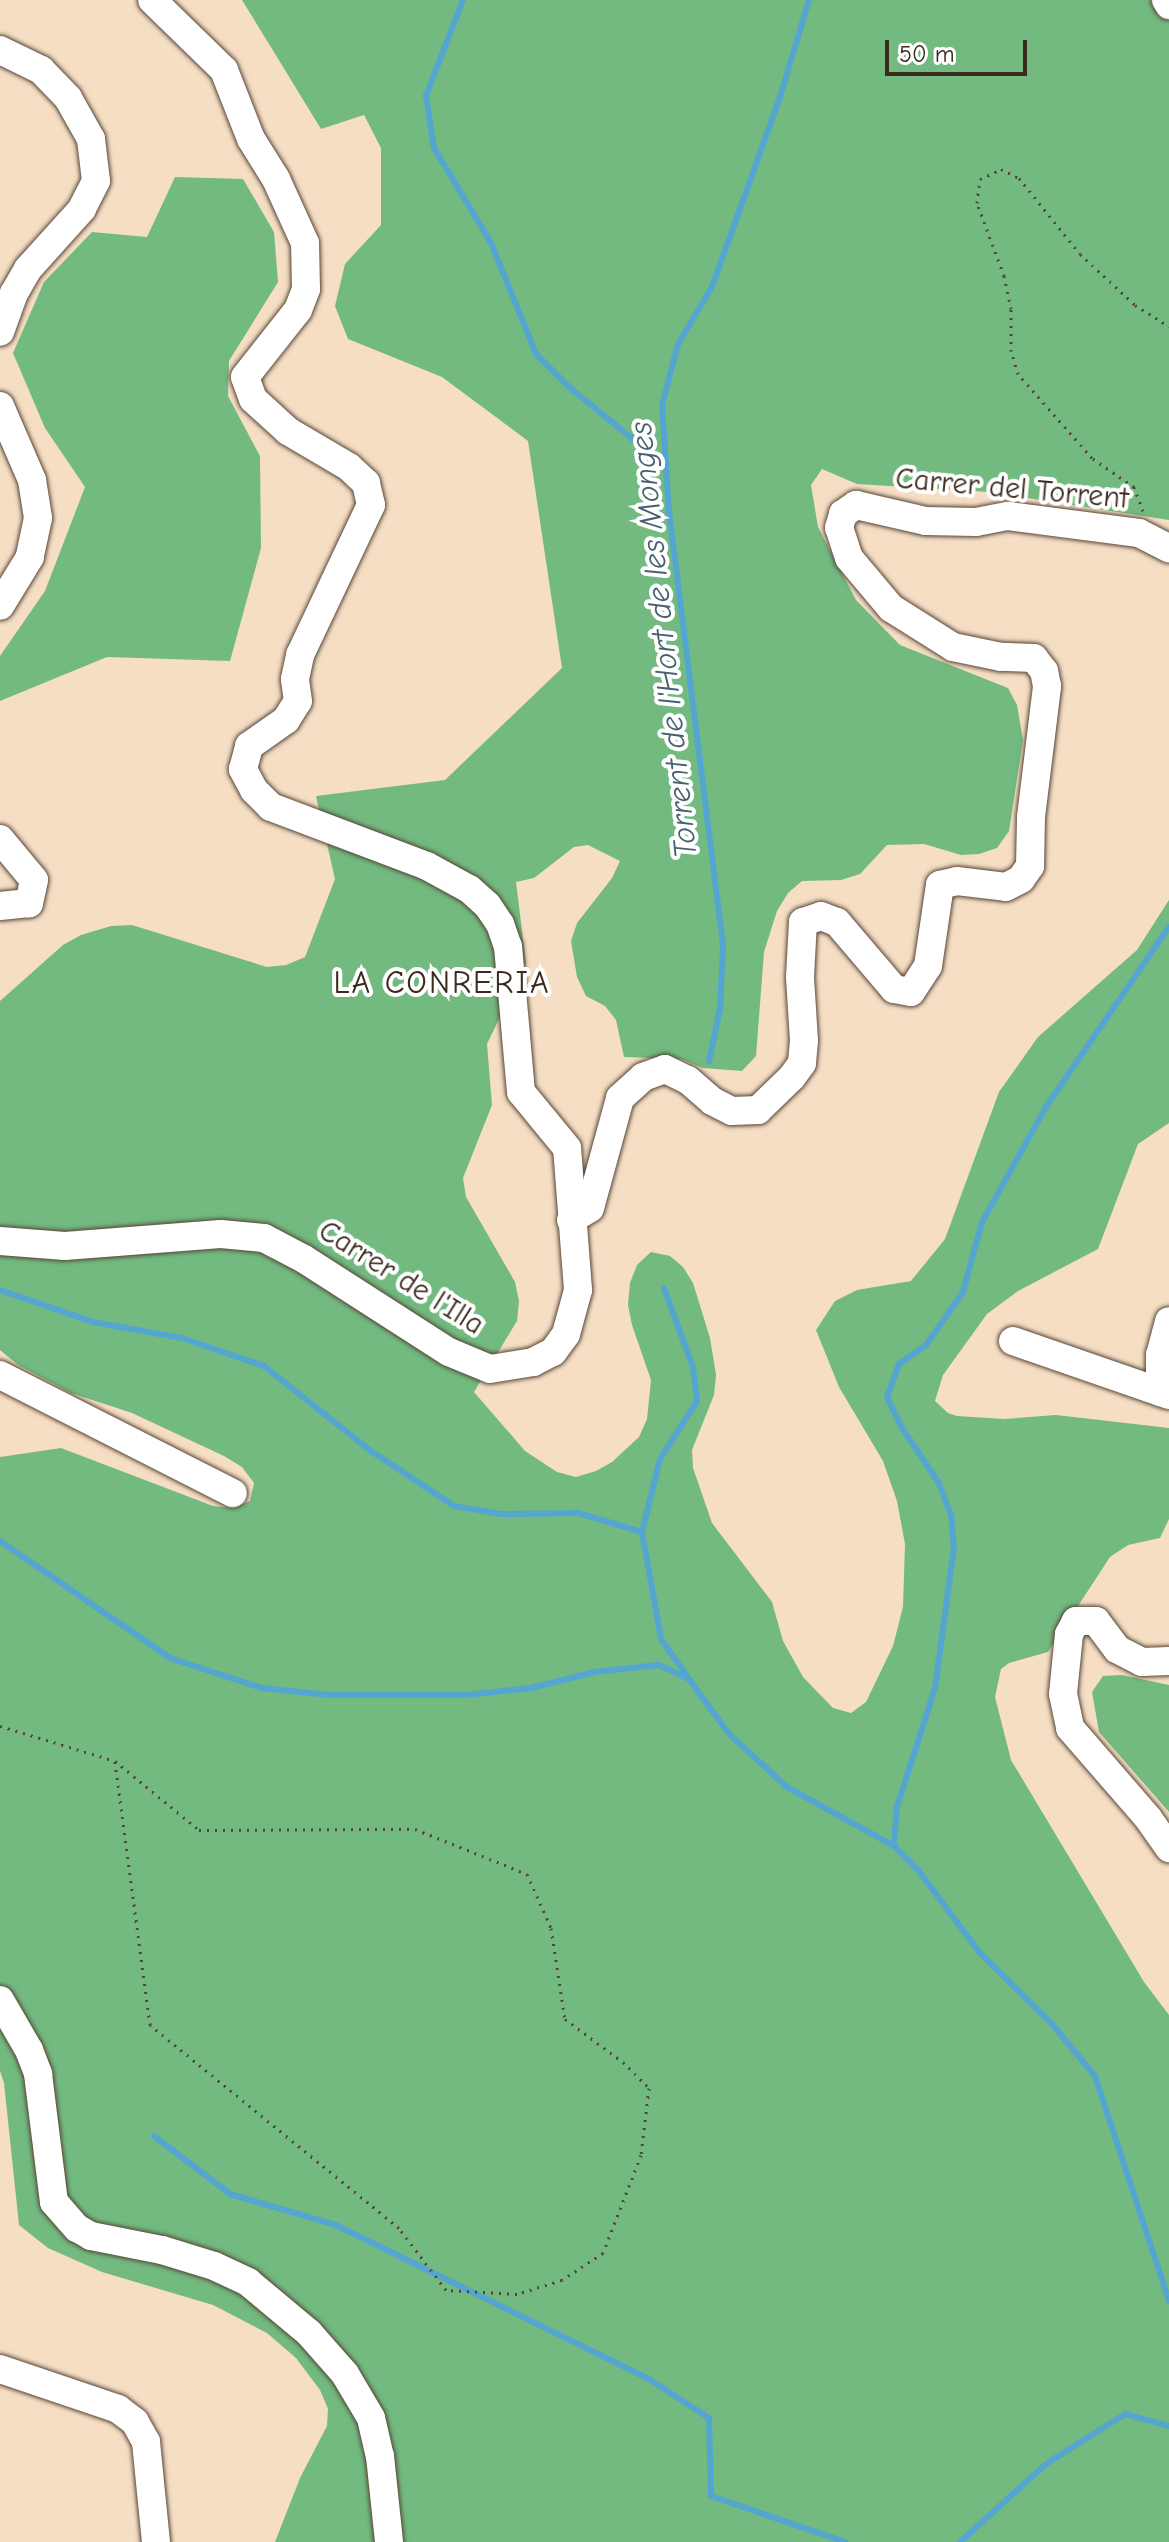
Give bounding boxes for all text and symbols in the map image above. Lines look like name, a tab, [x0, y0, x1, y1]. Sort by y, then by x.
scale bar	[889, 24, 1031, 74]
text: 50 m	[899, 40, 955, 68]
water label: Torrent de l'Hort de les Monges	[622, 420, 706, 860]
street label: Carrer del Torrent	[894, 461, 1130, 517]
district label: LA CONRERIA	[333, 964, 551, 1002]
street label: Carrer de l'Illa	[312, 1213, 490, 1343]

